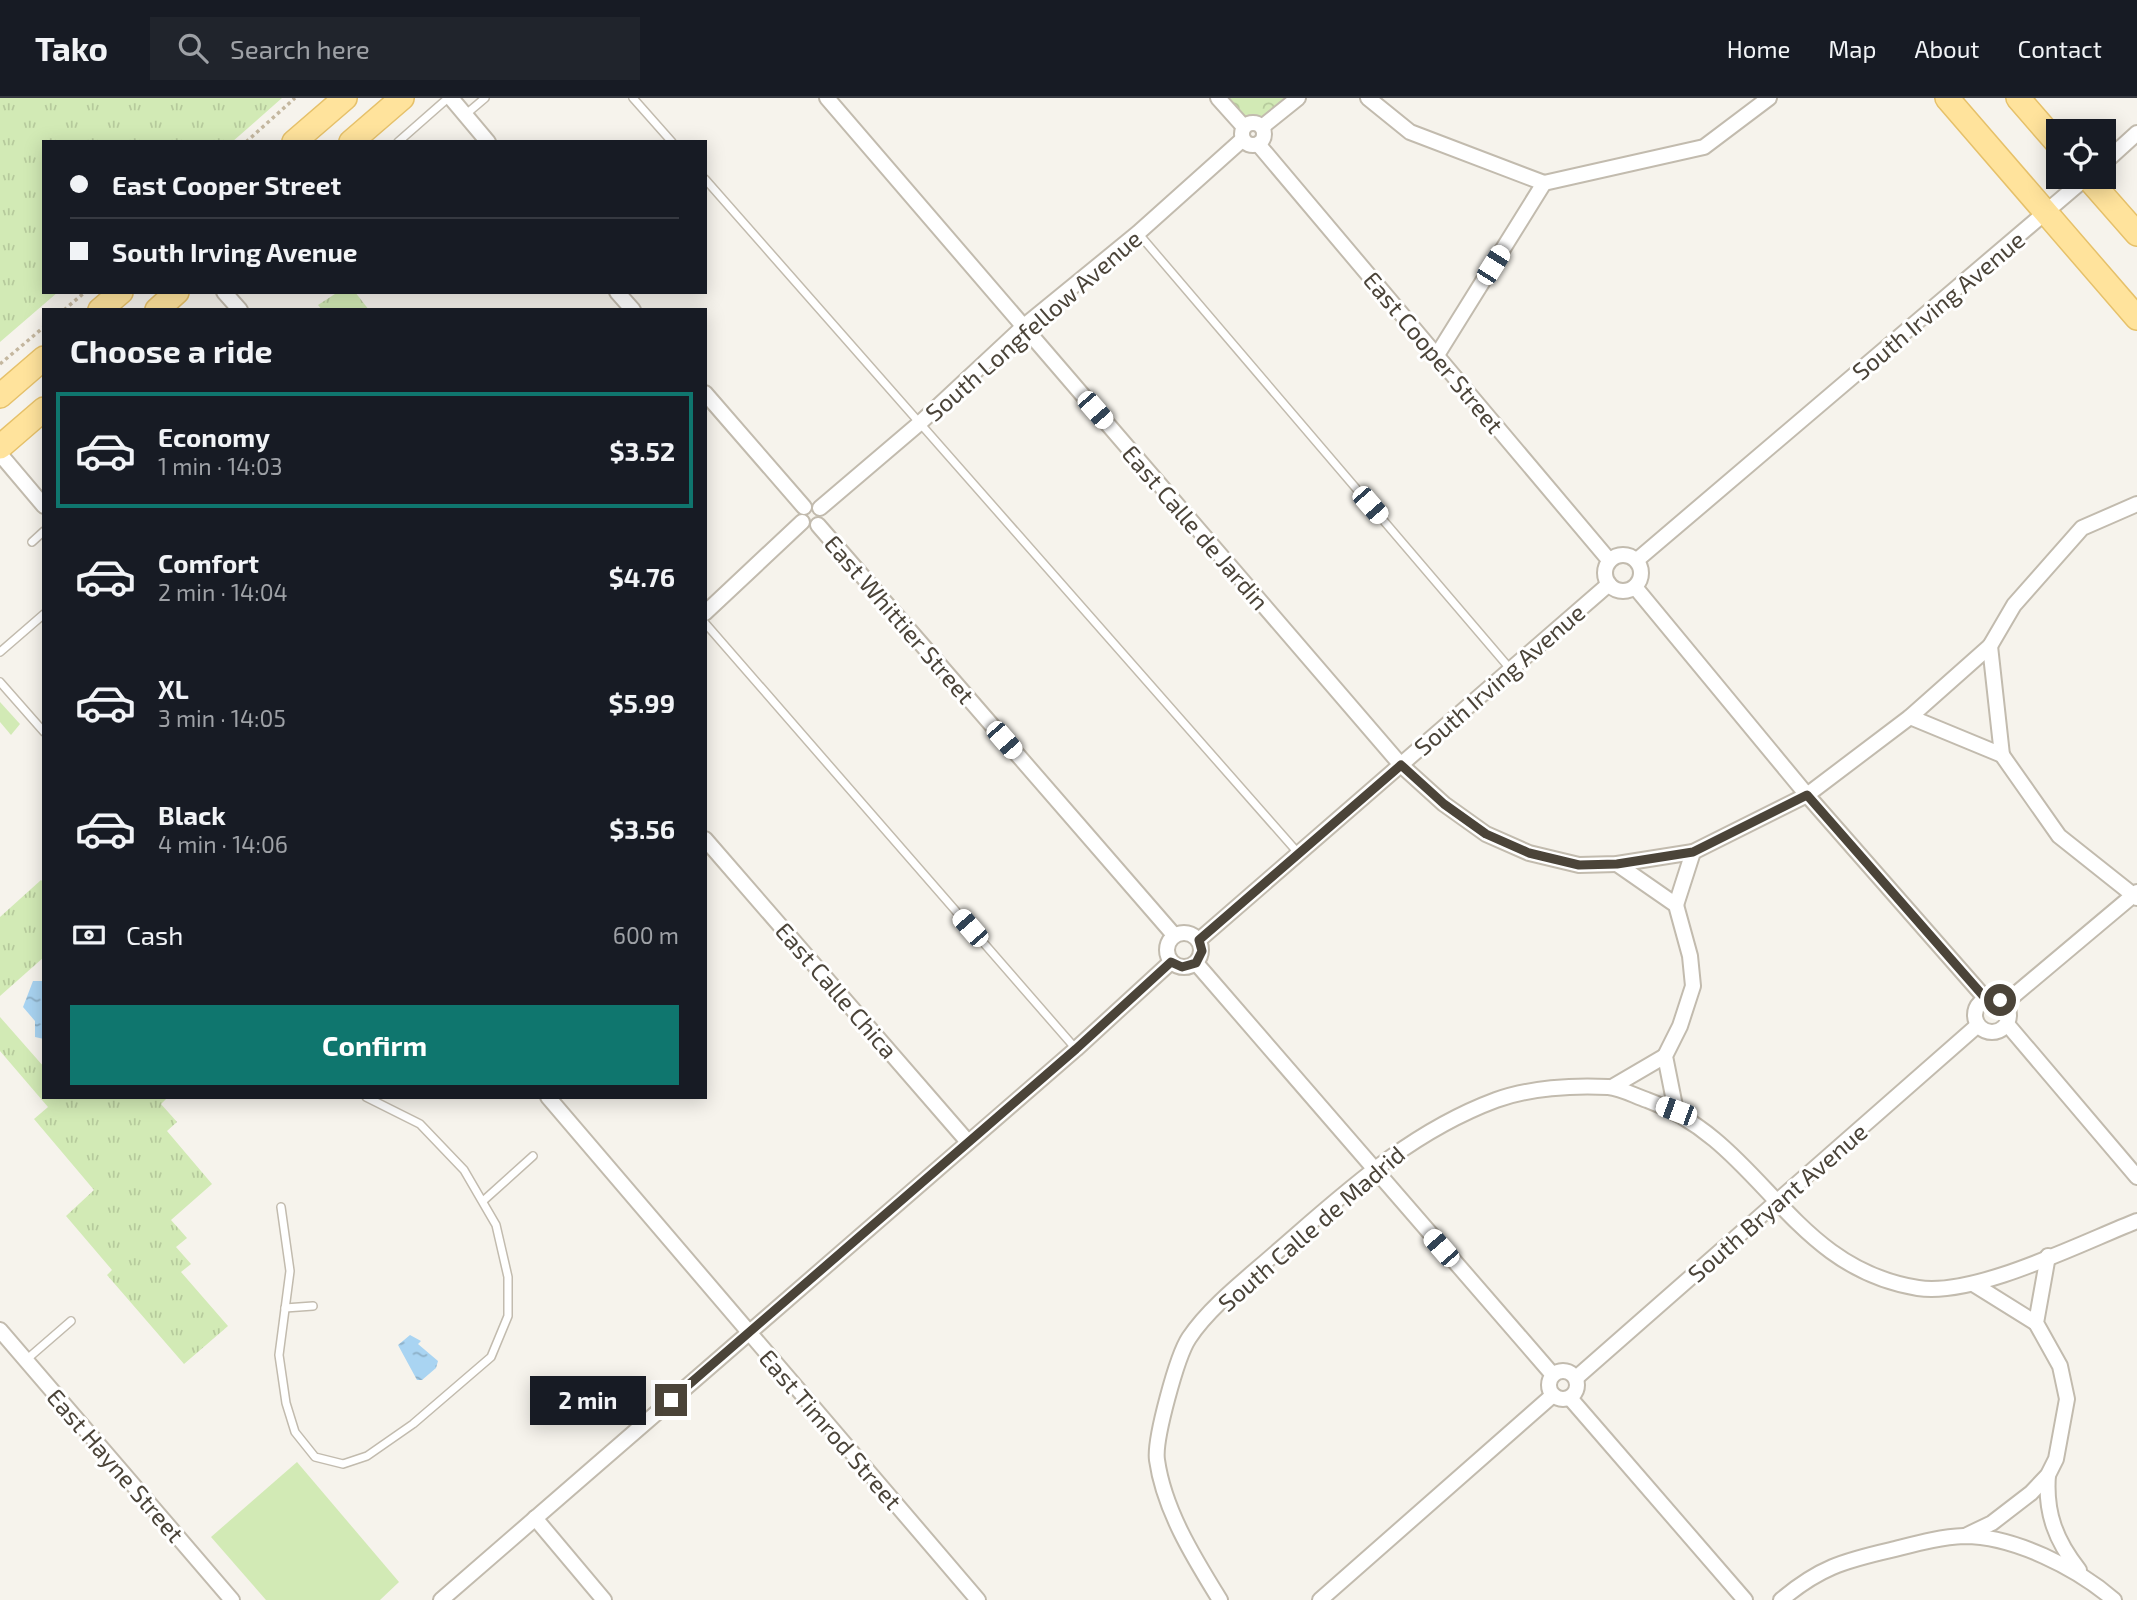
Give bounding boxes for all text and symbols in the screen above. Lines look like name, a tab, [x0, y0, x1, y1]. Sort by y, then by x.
search box	[150, 17, 640, 80]
text: Tako	[35, 28, 108, 68]
icon: search	[174, 29, 212, 67]
text: Search here	[230, 33, 370, 64]
text: Home	[1727, 34, 1790, 63]
text: Map	[1828, 34, 1876, 63]
text: About	[1914, 34, 1980, 63]
text: Contact	[2018, 34, 2102, 63]
map controls	[2046, 119, 2116, 189]
button: locate	[2046, 119, 2116, 189]
text: East Cooper Street	[112, 169, 341, 200]
street label: South Longfellow Avenue	[919, 223, 1147, 427]
street label: South Irving Avenue	[1846, 224, 2030, 386]
text: South Irving Avenue	[112, 236, 358, 267]
car	[1473, 242, 1514, 288]
street label: East Cooper Street	[1358, 265, 1510, 439]
text: Choose a ride	[70, 331, 273, 369]
car	[1074, 387, 1117, 433]
icon: car	[74, 419, 137, 482]
text: Economy	[158, 421, 270, 452]
text: $3.52	[609, 435, 675, 466]
street label: East Calle de Jardin	[1117, 439, 1275, 615]
text: 1 min · 14:03	[158, 452, 283, 480]
car	[1349, 482, 1392, 528]
street label: East Whittier Street	[819, 529, 981, 709]
icon: car	[74, 545, 137, 608]
text: Comfort	[158, 547, 259, 578]
text: $4.76	[609, 561, 675, 592]
text: 2 min · 14:04	[158, 578, 288, 606]
street label: South Irving Avenue	[1408, 597, 1590, 761]
icon: car	[74, 671, 137, 734]
text: XL	[158, 673, 189, 704]
text: $5.99	[609, 687, 675, 718]
text: 3 min · 14:05	[158, 704, 286, 732]
car	[983, 717, 1026, 763]
icon: car	[74, 797, 137, 860]
text: Black	[158, 799, 226, 830]
text: $3.56	[609, 813, 675, 844]
text: 4 min · 14:06	[158, 830, 288, 858]
car	[949, 905, 992, 951]
icon: cash	[70, 916, 108, 954]
street label: East Calle Chica	[770, 916, 904, 1064]
text: Cash	[126, 919, 183, 950]
text: 600 m	[613, 921, 679, 949]
route start	[1984, 984, 2016, 1016]
button: Confirm	[70, 1005, 679, 1085]
car	[1653, 1094, 1700, 1128]
street label: South Bryant Avenue	[1682, 1116, 1872, 1288]
street label: South Calle de Madrid	[1212, 1139, 1410, 1317]
car	[1420, 1225, 1463, 1271]
street label: East Timrod Street	[754, 1343, 908, 1515]
callout: 2 min	[531, 1376, 646, 1424]
street label: East Hayne Street	[41, 1382, 191, 1548]
route end	[655, 1384, 687, 1416]
text: 2 min	[559, 1386, 617, 1414]

